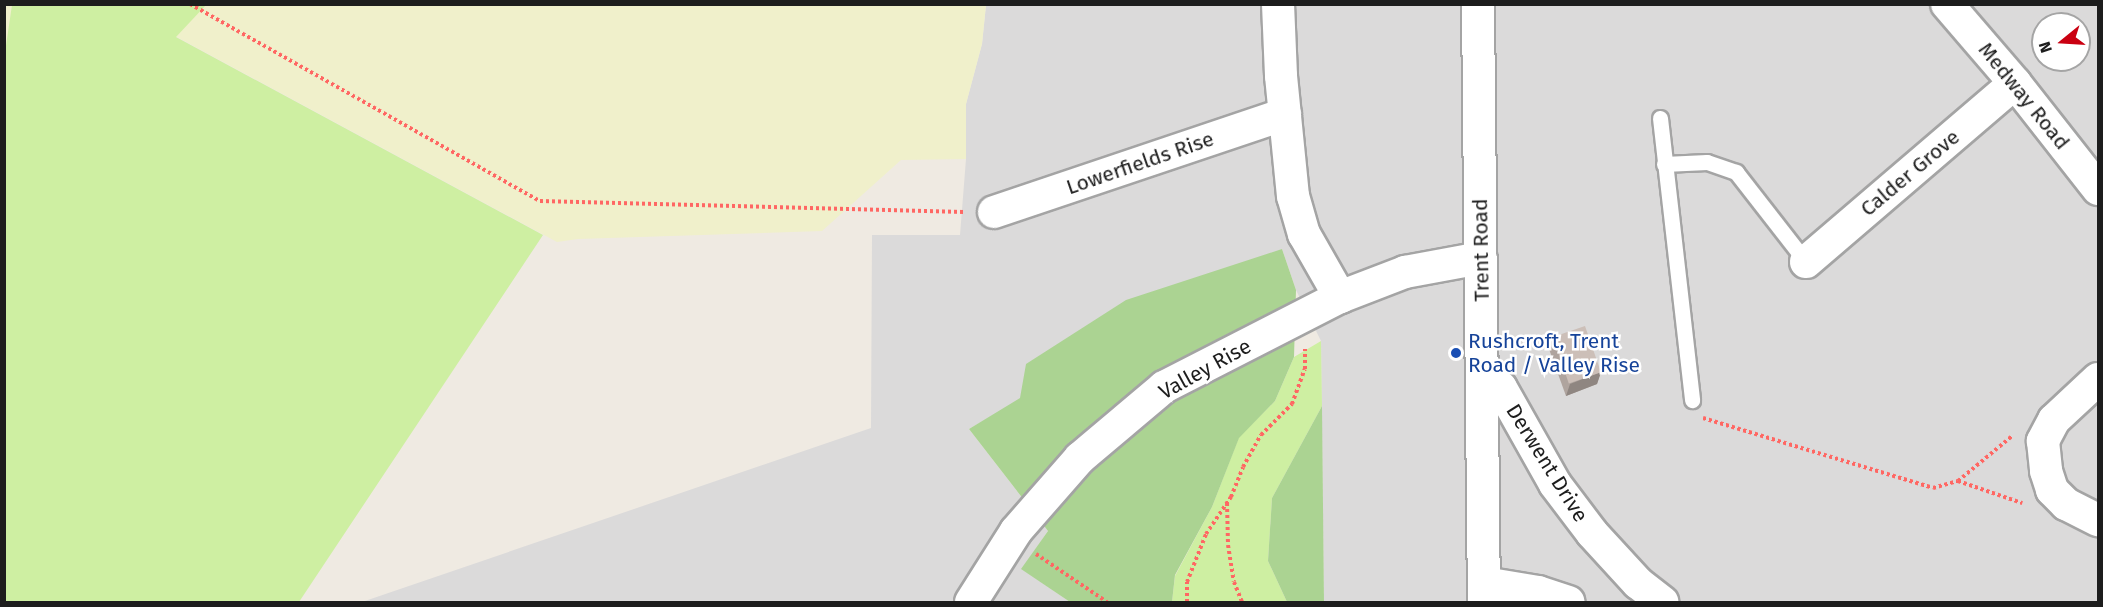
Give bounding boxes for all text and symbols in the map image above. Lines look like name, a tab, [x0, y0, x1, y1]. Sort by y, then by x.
north arrow	[2031, 12, 2091, 72]
street label: Medway Road	[1973, 37, 2075, 155]
text: N	[2035, 39, 2056, 55]
street label: Calder Grove	[1856, 124, 1964, 222]
street label: Lowerfields Rise	[1063, 126, 1217, 200]
street label: Trent Road	[1468, 198, 1494, 302]
place label: Rushcroft, Trent Road / Valley Rise	[1468, 328, 1640, 378]
street label: Valley Rise	[1155, 333, 1255, 405]
marker: Rushcroft, Trent Road / Valley Rise	[1449, 346, 1463, 360]
street label: Derwent Drive	[1501, 399, 1593, 527]

